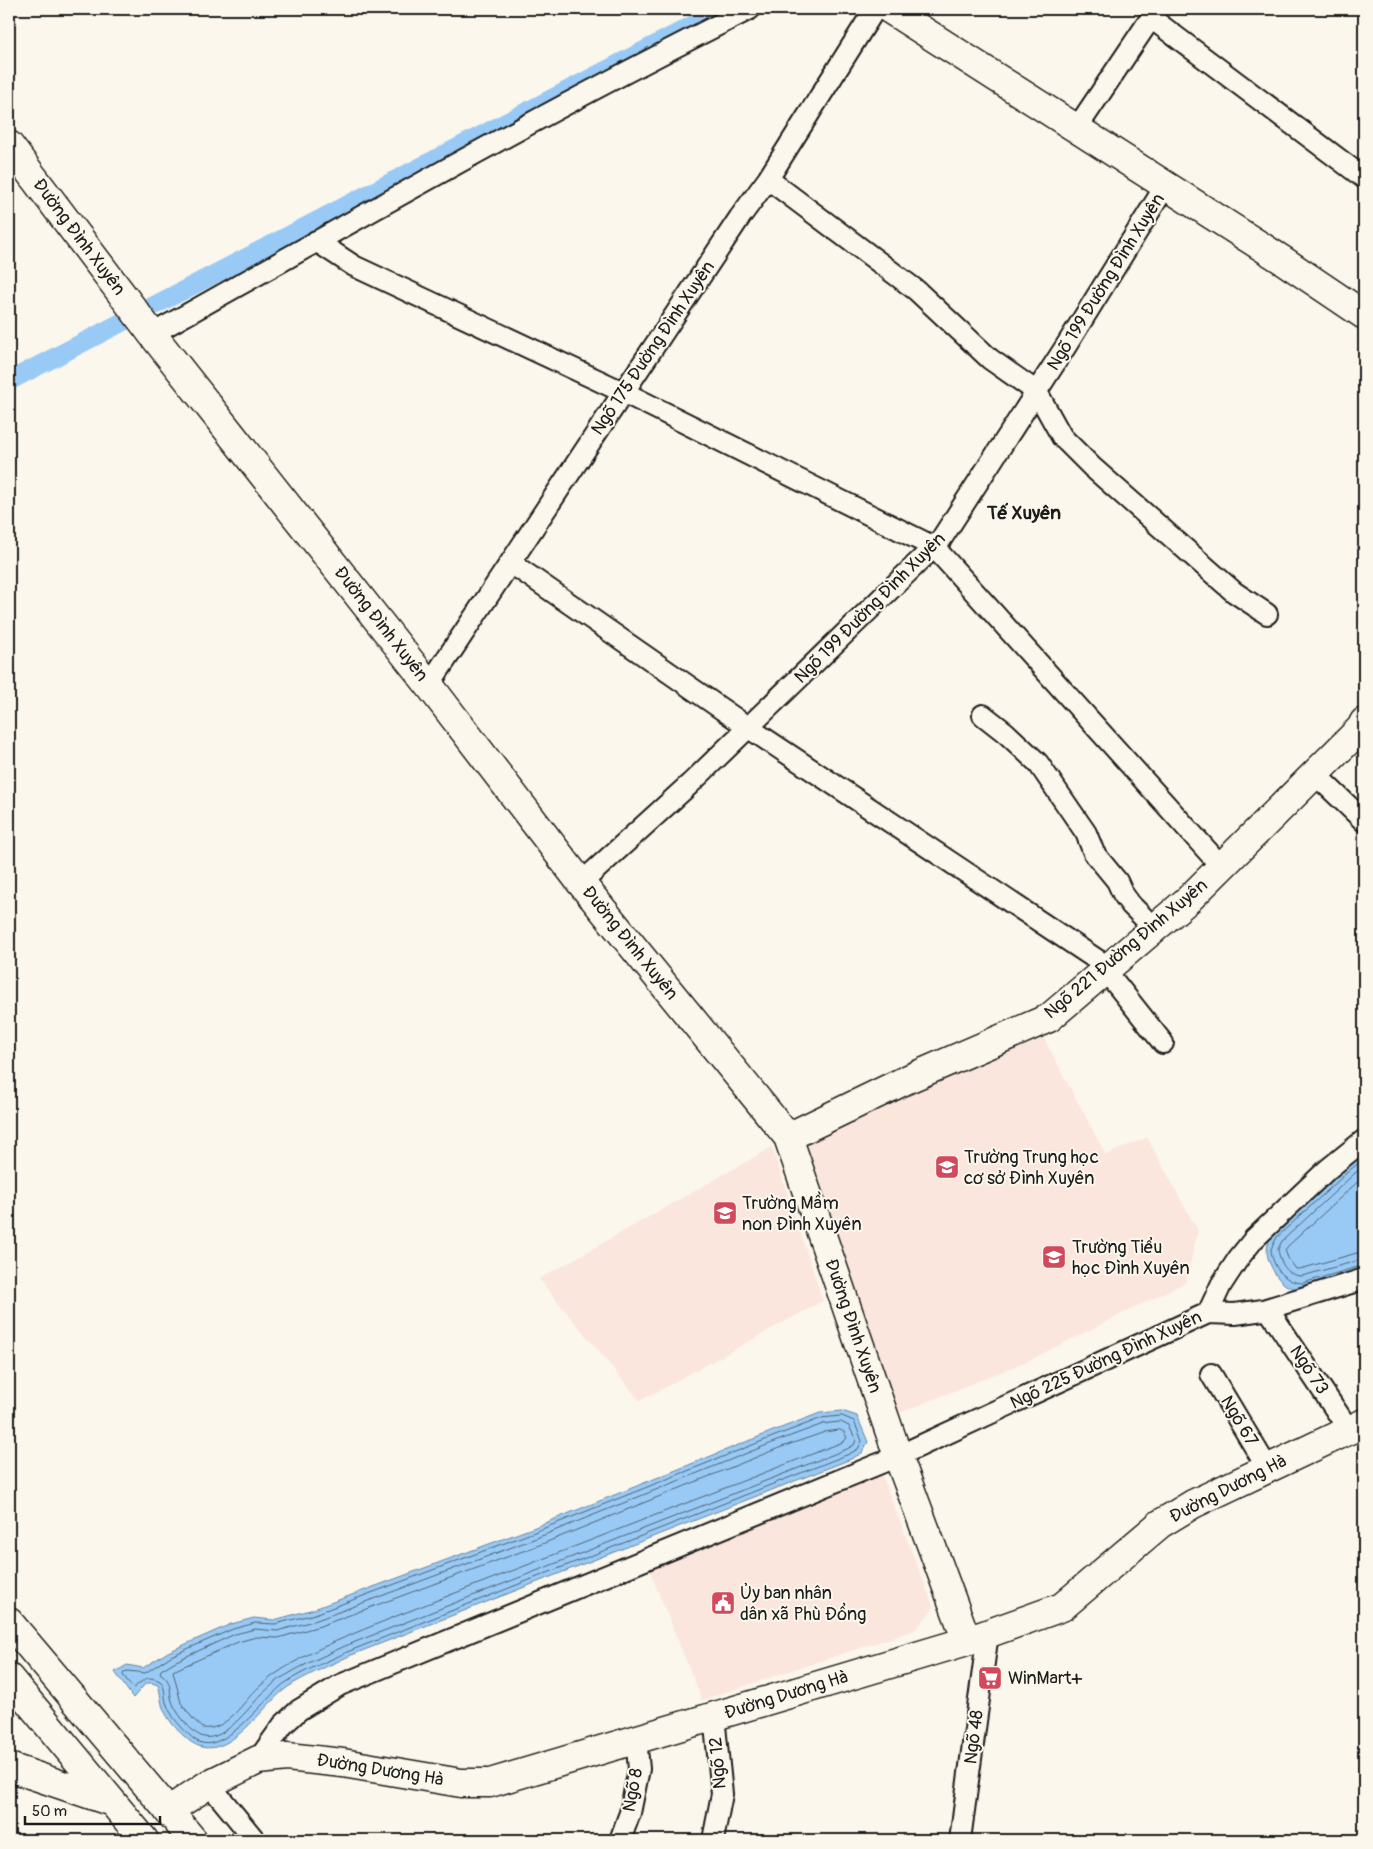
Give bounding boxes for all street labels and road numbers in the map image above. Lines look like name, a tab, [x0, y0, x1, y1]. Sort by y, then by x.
street label: Đường Đình Xuyên	[28, 174, 130, 300]
street label: Ngõ 199 Đường Đình Xuyên	[1042, 189, 1170, 375]
street label: Ngõ 175 Đường Đình Xuyên	[586, 256, 720, 440]
street label: Ngõ 199 Đường Đình Xuyên	[790, 528, 950, 688]
street label: Đường Đình Xuyên	[329, 562, 433, 686]
street label: Ngõ 221 Đường Đình Xuyên	[1040, 874, 1212, 1024]
street label: Đường Đình Xuyên	[577, 881, 683, 1005]
street label: Đường Đình Xuyên	[819, 1256, 887, 1396]
street label: Ngõ 225 Đường Đình Xuyên	[1006, 1305, 1206, 1415]
street label: Ngõ 73	[1284, 1341, 1334, 1399]
street label: Ngõ 67	[1215, 1392, 1263, 1451]
street label: Đường Dương Hà	[1166, 1450, 1290, 1528]
street label: Đường Dương Hà	[721, 1665, 851, 1725]
street label: Ngõ 48	[959, 1709, 989, 1765]
street label: Ngõ 12	[704, 1736, 732, 1790]
street label: Đường Dương Hà	[315, 1749, 445, 1791]
street label: Ngõ 8	[618, 1766, 648, 1814]

